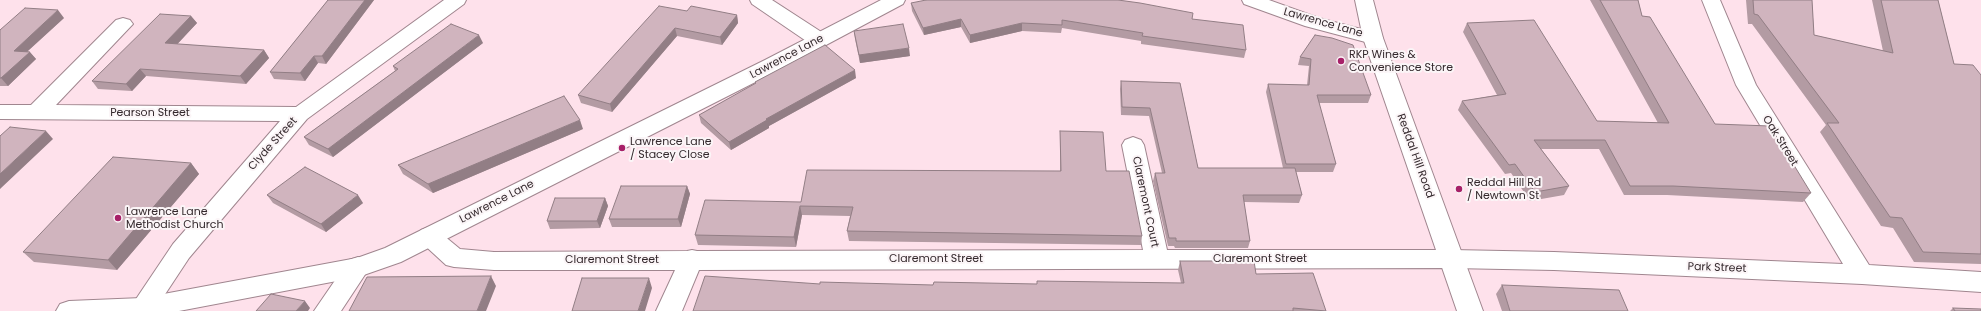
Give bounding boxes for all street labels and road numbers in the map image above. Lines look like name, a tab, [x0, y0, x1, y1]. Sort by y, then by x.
street label: Lawrence Lane	[1282, 5, 1364, 41]
street label: Lawrence Lane	[748, 32, 826, 82]
street label: Pearson Street	[110, 106, 190, 120]
street label: Reddal Hill Road	[1394, 112, 1436, 200]
street label: Oak Street	[1759, 113, 1801, 169]
street label: Clyde Street	[246, 115, 300, 173]
street label: Claremont Court	[1129, 155, 1161, 249]
street label: Lawrence Lane	[458, 178, 536, 226]
street label: Claremont Street	[889, 252, 983, 266]
street label: Claremont Street	[1213, 252, 1307, 266]
street label: Claremont Street	[565, 253, 659, 267]
street label: Park Street	[1687, 260, 1747, 276]

